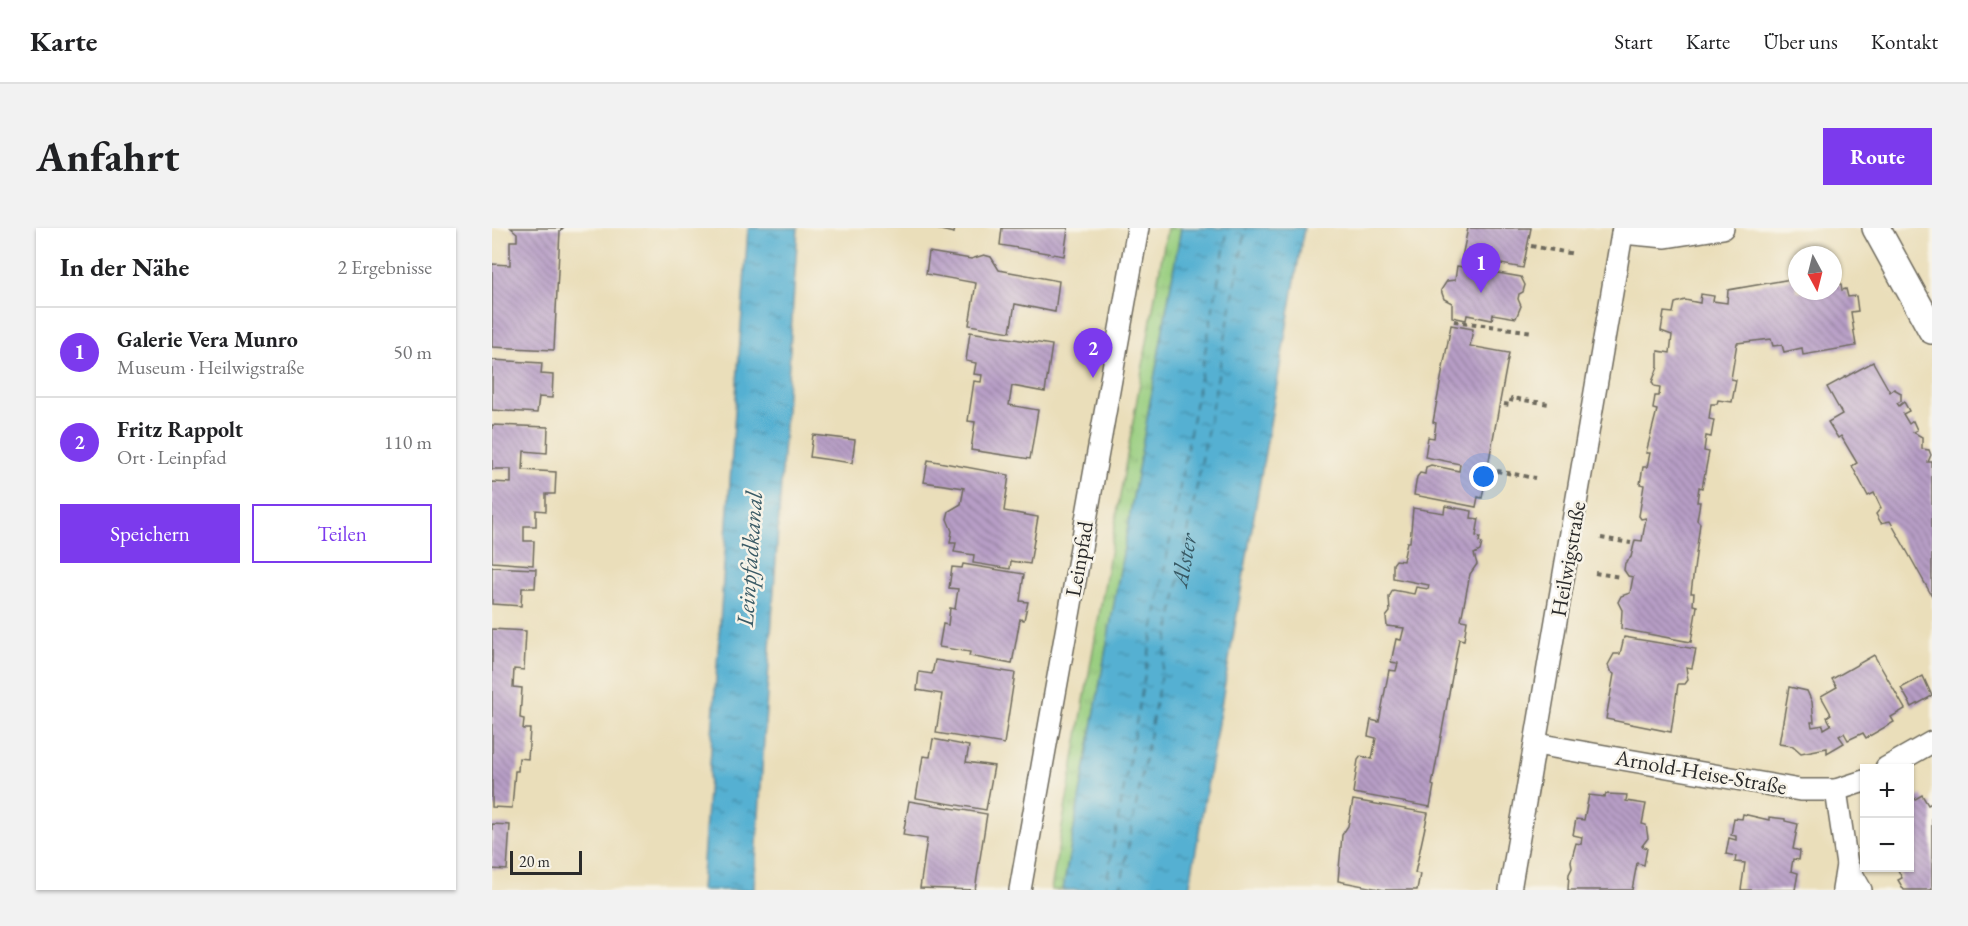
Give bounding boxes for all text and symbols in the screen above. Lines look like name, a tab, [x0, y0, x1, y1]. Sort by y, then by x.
text: Karte	[30, 23, 97, 59]
text: Start	[1614, 28, 1653, 55]
text: Karte	[1686, 28, 1730, 55]
text: Über uns	[1763, 28, 1838, 55]
text: Kontakt	[1871, 28, 1938, 55]
button: Route	[1823, 128, 1932, 185]
text: Anfahrt	[36, 129, 179, 184]
pin: 1	[1462, 244, 1500, 293]
north arrow	[1788, 246, 1842, 300]
text: In der Nähe	[60, 250, 189, 284]
text: 2 Ergebnisse	[337, 254, 432, 280]
text: Galerie Vera Munro	[117, 325, 298, 354]
pin: 2	[1074, 328, 1112, 378]
text: 1	[74, 339, 85, 365]
text: 50 m	[393, 339, 432, 365]
text: Museum · Heilwigstraße	[117, 354, 304, 380]
text: Fritz Rappolt	[117, 415, 243, 444]
text: 2	[74, 429, 85, 455]
text: 110 m	[384, 429, 432, 455]
text: Ort · Leinpfad	[117, 444, 227, 470]
your location	[1469, 462, 1498, 491]
water label: Leinpfadkanal	[729, 489, 769, 629]
street label: Heilwigstraße	[1544, 499, 1593, 619]
button: Speichern	[60, 504, 240, 563]
button: Teilen	[252, 504, 432, 563]
street label: Leinpfad	[1058, 518, 1100, 599]
water label: Alster	[1162, 529, 1203, 591]
street label: Arnold-Heise-Straße	[1612, 742, 1789, 801]
map controls	[1860, 764, 1914, 872]
button: +	[1860, 764, 1914, 818]
button: −	[1860, 818, 1914, 872]
scale bar	[510, 848, 582, 876]
text: 20 m	[519, 851, 550, 872]

